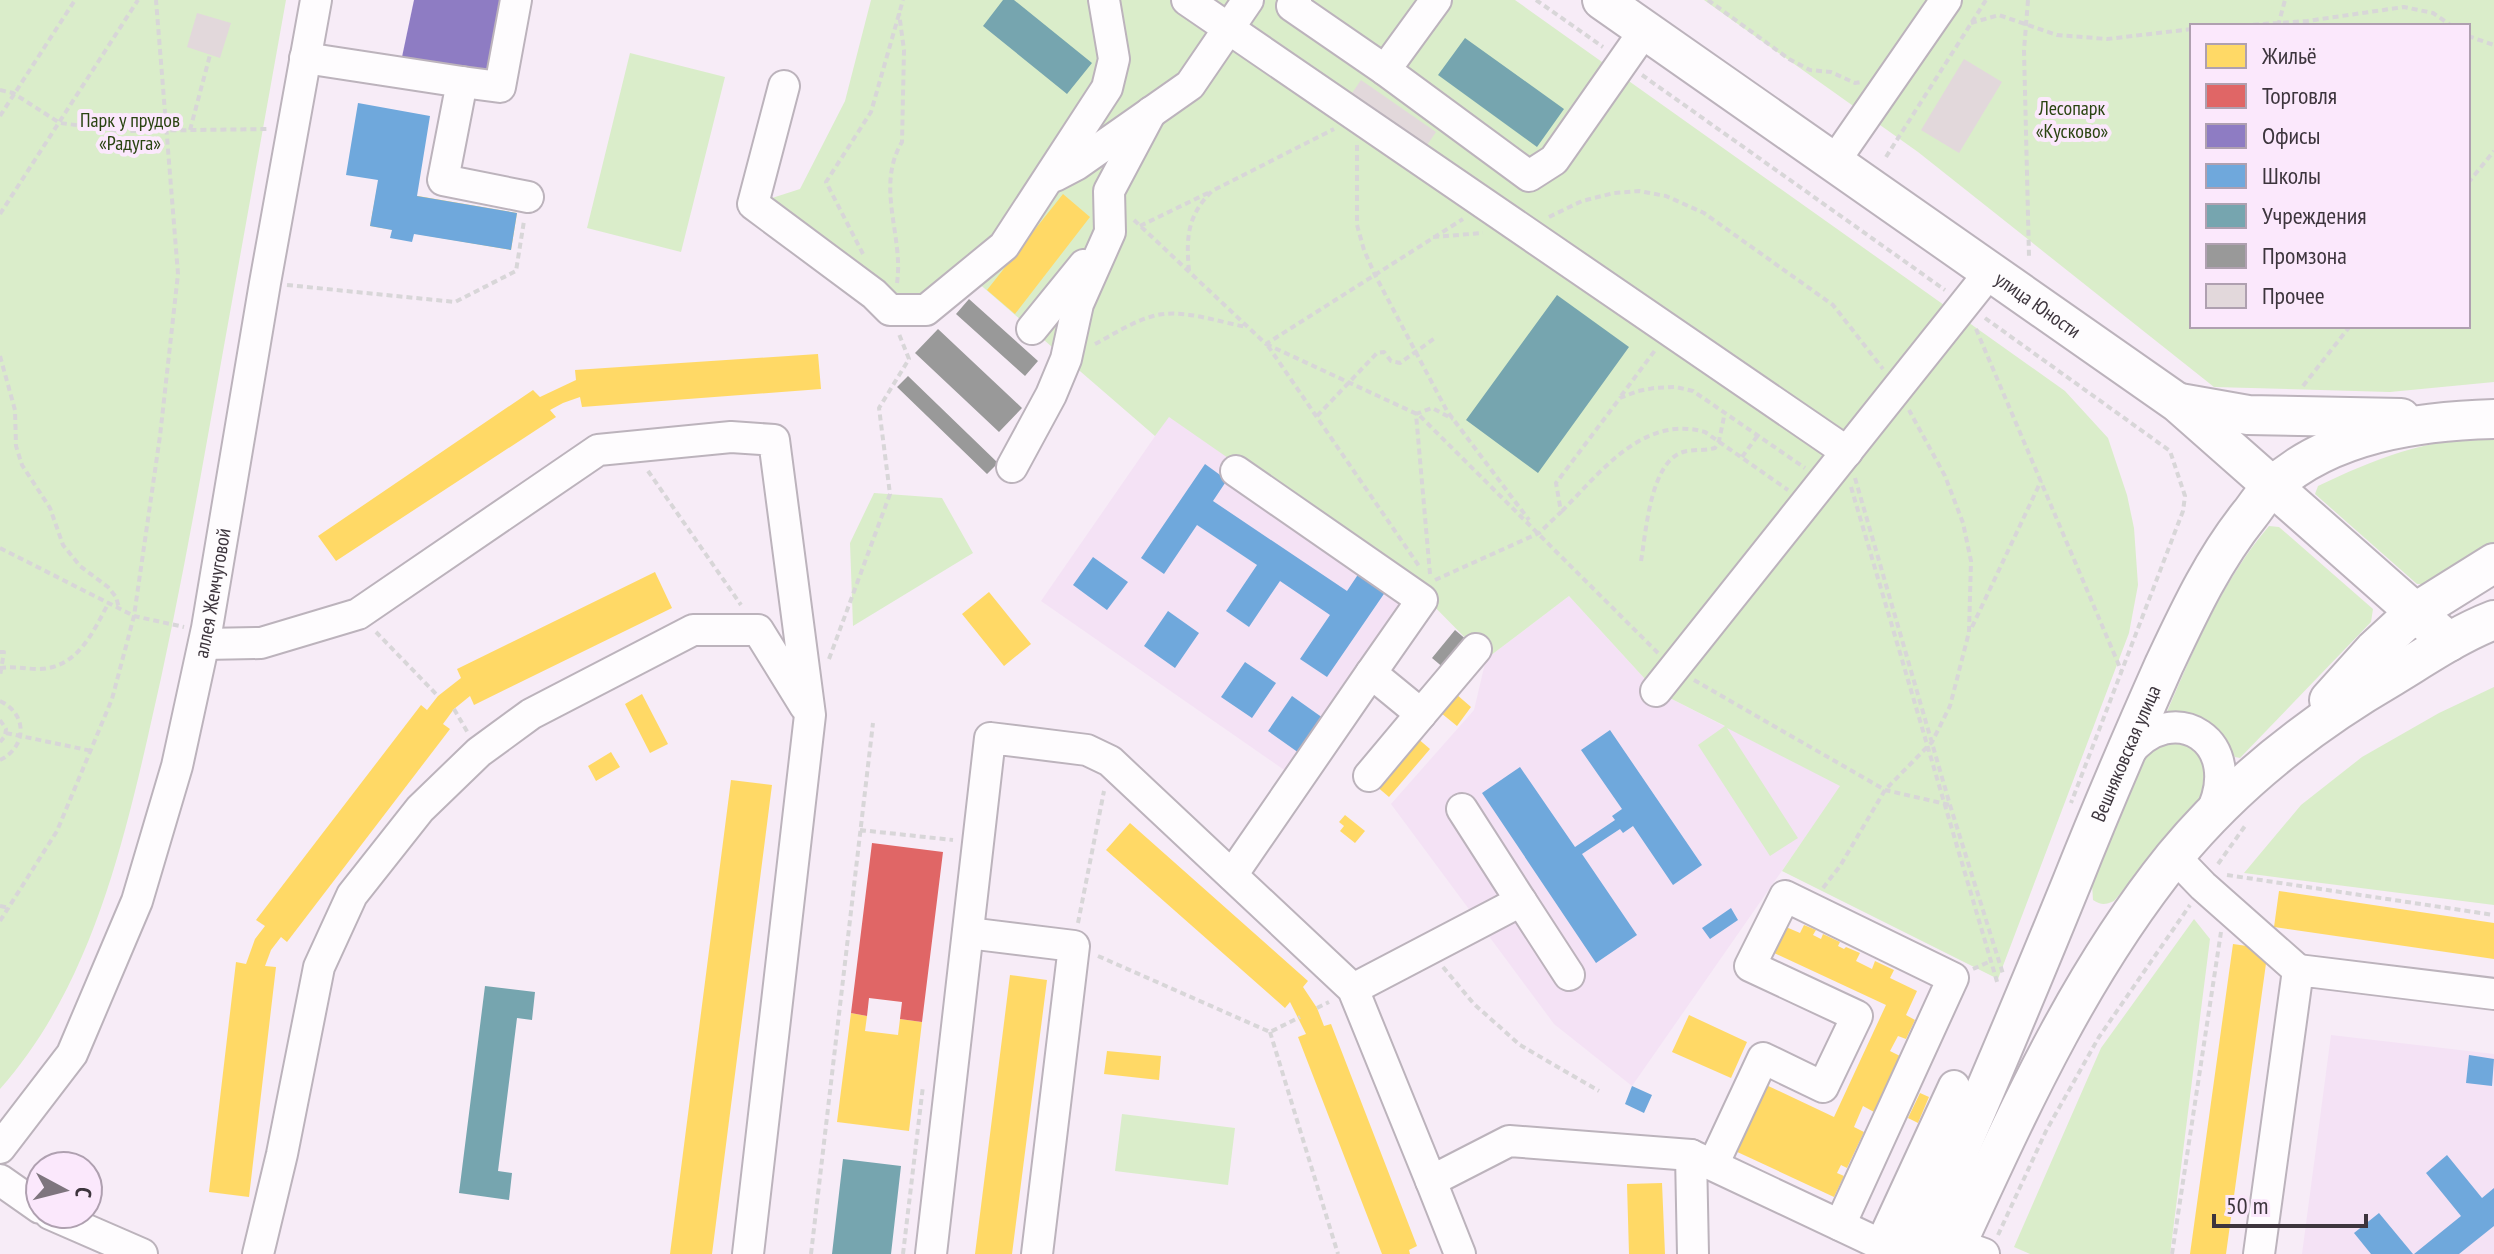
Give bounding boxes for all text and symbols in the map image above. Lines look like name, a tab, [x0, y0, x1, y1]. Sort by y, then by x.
legend	[2190, 24, 2470, 328]
text: Жильё	[2261, 40, 2317, 71]
text: Торговля	[2262, 80, 2337, 111]
park label: Лесопарк «Кусково»	[2036, 95, 2109, 144]
park label: Парк у прудов «Радуга»	[80, 107, 180, 156]
text: Офисы	[2262, 120, 2320, 151]
text: Школы	[2262, 160, 2321, 191]
text: Учреждения	[2262, 200, 2367, 231]
text: Промзона	[2262, 240, 2347, 271]
street label: улица Юности	[1990, 266, 2086, 344]
text: Прочее	[2262, 280, 2325, 311]
street label: аллея Жемчуговой	[188, 526, 237, 660]
street label: Вешняковская улица	[2085, 681, 2166, 825]
north arrow	[24, 1150, 104, 1230]
scale bar	[2214, 1178, 2366, 1228]
text: С	[69, 1186, 98, 1199]
text: 50 m	[2226, 1190, 2268, 1221]

